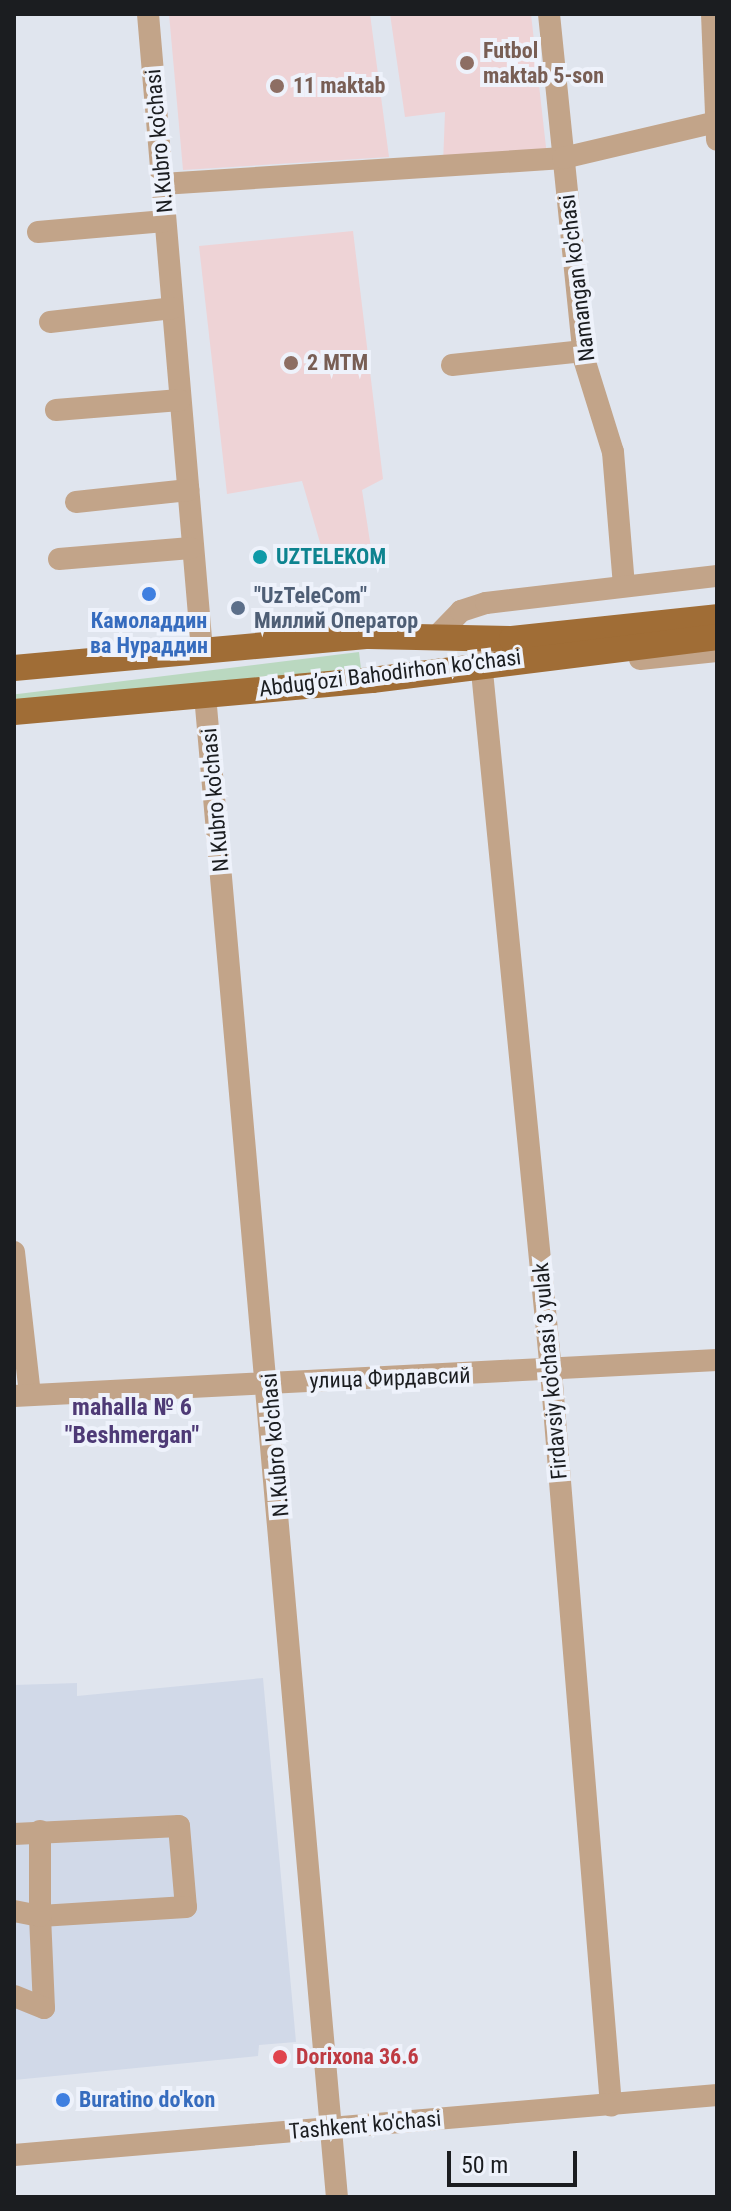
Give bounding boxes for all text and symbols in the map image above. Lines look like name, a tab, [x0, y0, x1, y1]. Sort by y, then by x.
place label: Futbol maktab 5-son	[483, 37, 604, 88]
marker: Futbol maktab 5-son	[458, 54, 476, 72]
street label: N.Kubro ko'chasi	[140, 68, 178, 214]
place label: 11 maktab	[293, 73, 386, 99]
marker: 11 maktab	[268, 77, 286, 95]
street label: Namangan ko'chasi	[554, 193, 600, 363]
place label: 2 MTM	[307, 350, 368, 376]
marker: 2 MTM	[282, 354, 300, 372]
place label: UZTELEKOM	[276, 544, 386, 570]
marker: UZTELEKOM	[251, 548, 269, 566]
place label: "UzTeleCom" Миллий Оператор	[254, 582, 418, 634]
marker: Камоладдин ва Нураддин	[140, 585, 158, 603]
marker: "UzTeleCom" Миллий Оператор	[229, 599, 247, 617]
place label: Камоладдин ва Нураддин	[90, 607, 208, 658]
street label: Abdug’ozi Bahodirhon ko’chasi	[257, 644, 523, 702]
street label: N.Kubro ko'chasi	[196, 727, 234, 873]
street label: Firdavsiy ko'chasi 3 yulak	[527, 1262, 573, 1480]
street label: улица Фирдавсий	[309, 1362, 471, 1394]
street label: N.Kubro ko'chasi	[256, 1372, 294, 1518]
district label: mahalla № 6 "Beshmergan"	[65, 1394, 199, 1450]
place label: Dorixona 36.6	[296, 2044, 419, 2070]
marker: Dorixona 36.6	[271, 2048, 289, 2066]
place label: Buratino do'kon	[79, 2087, 215, 2113]
marker: Buratino do'kon	[54, 2091, 72, 2109]
street label: Tashkent ko'chasi	[288, 2105, 442, 2145]
scale bar	[451, 2135, 581, 2185]
text: 50 m	[461, 2151, 508, 2179]

